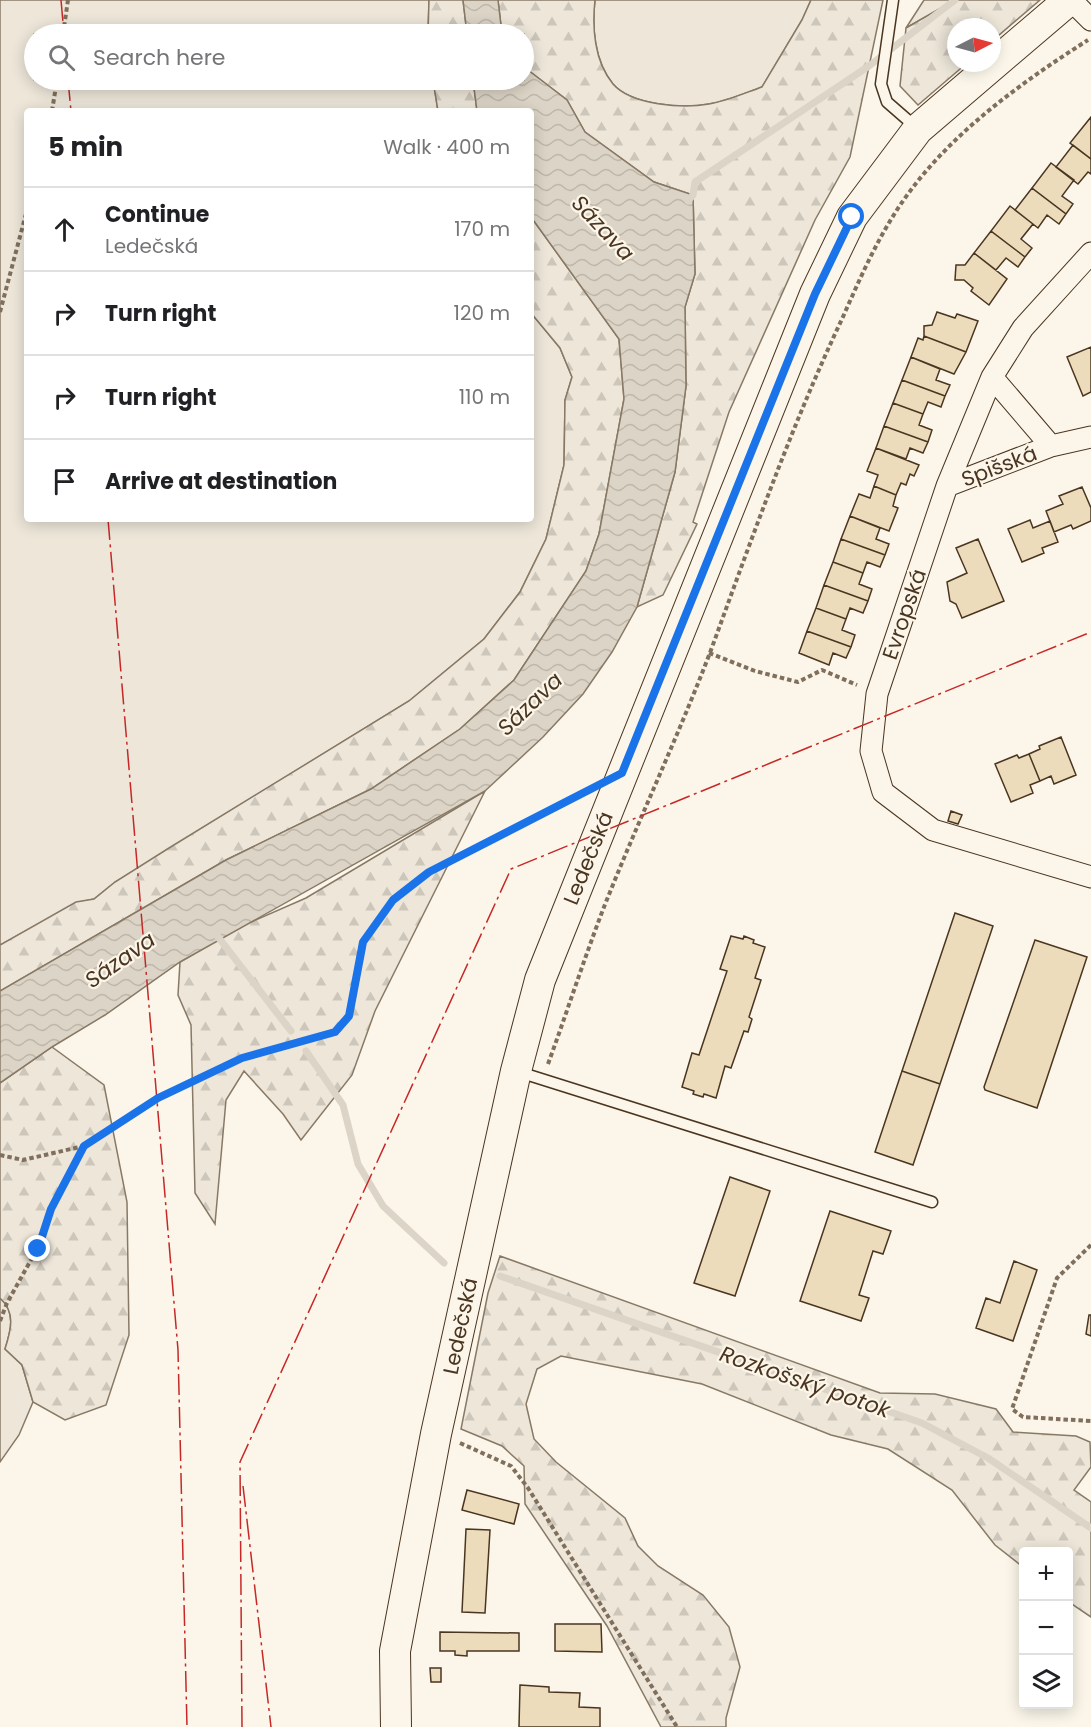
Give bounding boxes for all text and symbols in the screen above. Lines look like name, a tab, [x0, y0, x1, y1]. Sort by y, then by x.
north arrow	[947, 18, 1001, 72]
search box	[24, 24, 534, 90]
icon: search	[45, 41, 78, 74]
text: Search here	[93, 42, 226, 73]
text: 5 min	[48, 129, 123, 165]
text: Walk · 400 m	[383, 133, 510, 161]
water label: Sázava	[564, 188, 642, 268]
text: Continue	[105, 199, 209, 230]
route start	[838, 203, 864, 229]
icon: ahead	[48, 213, 81, 246]
text: 170 m	[454, 215, 510, 243]
text: Ledečská	[105, 232, 198, 260]
icon: right	[48, 297, 81, 330]
text: Turn right	[105, 298, 216, 329]
text: 120 m	[454, 299, 510, 327]
icon: right	[48, 381, 81, 414]
text: Turn right	[105, 382, 216, 413]
text: 110 m	[459, 383, 510, 411]
street label: Spišská	[957, 438, 1041, 494]
icon: arrive	[48, 465, 81, 498]
text: Arrive at destination	[105, 466, 337, 497]
street label: Evropská	[875, 565, 933, 663]
water label: Sázava	[491, 665, 570, 743]
street label: Ledečská	[556, 807, 620, 909]
water label: Sázava	[78, 924, 162, 996]
route end	[24, 1235, 50, 1261]
street label: Ledečská	[436, 1275, 484, 1377]
water label: Rozkošský potok	[716, 1338, 896, 1426]
map controls	[1019, 1547, 1073, 1709]
button: +	[1019, 1547, 1073, 1601]
button: −	[1019, 1601, 1073, 1655]
button: layers	[1019, 1655, 1073, 1709]

